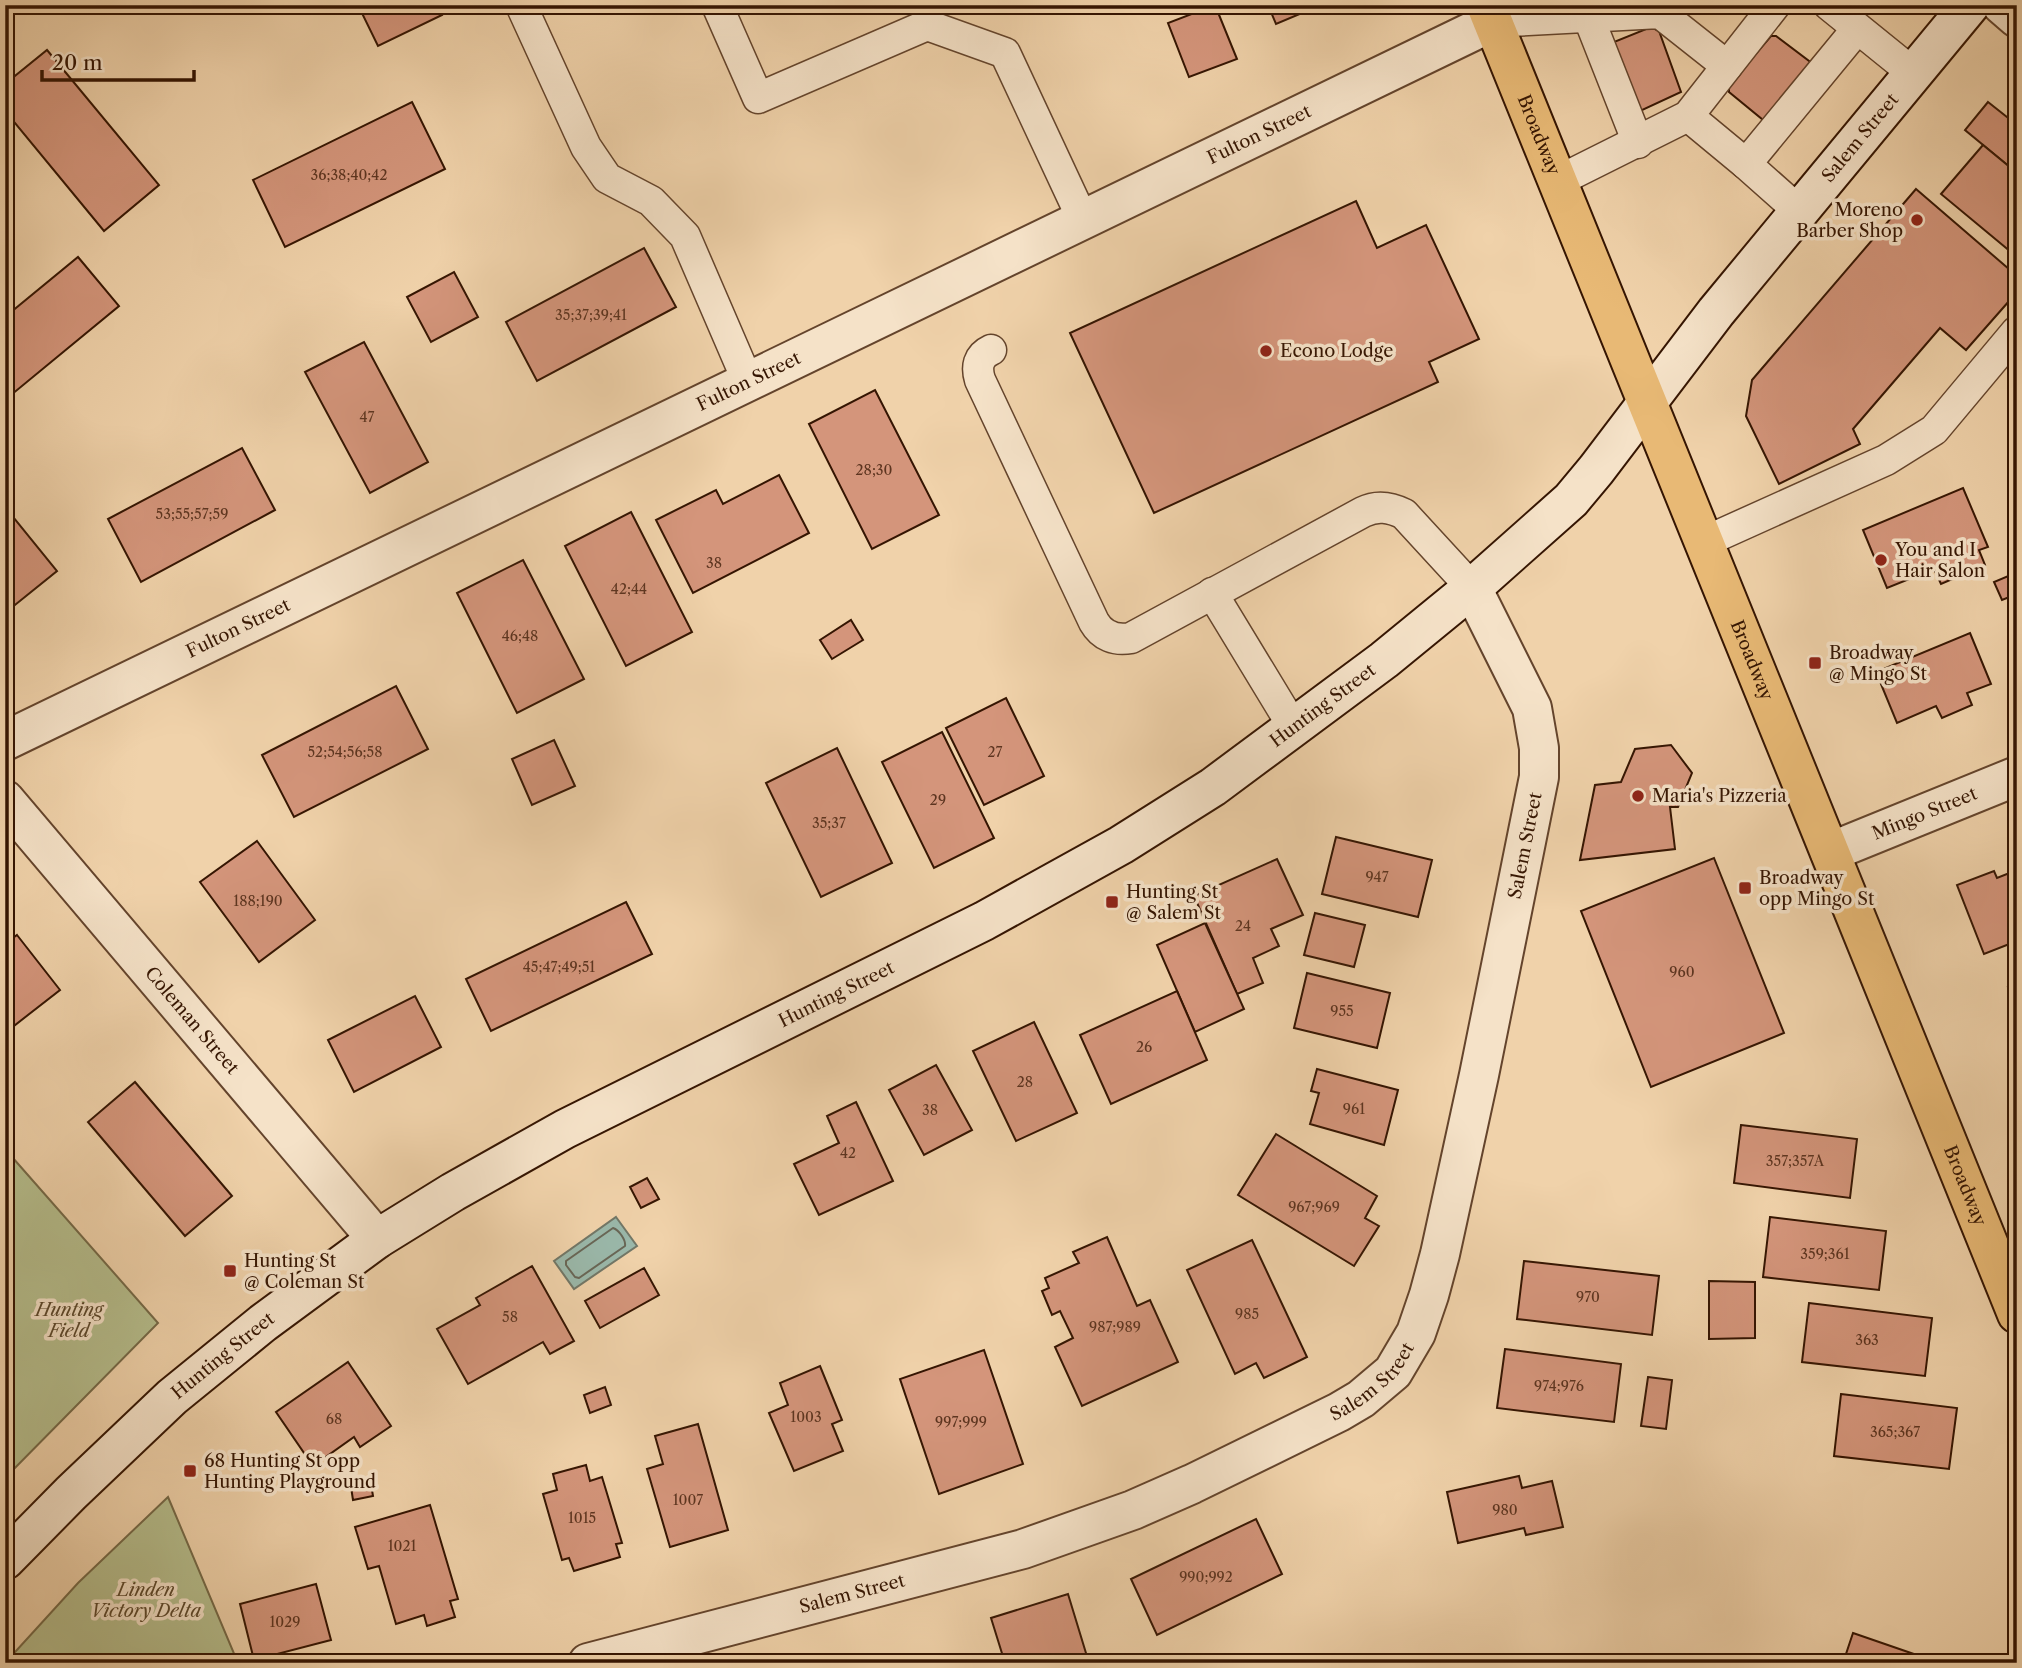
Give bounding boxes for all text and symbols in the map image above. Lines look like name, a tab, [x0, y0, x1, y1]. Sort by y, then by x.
scale bar	[42, 38, 194, 82]
text: 20 m	[52, 50, 103, 75]
street label: Salem Street	[1817, 89, 1903, 187]
street label: Broadway	[1513, 91, 1565, 179]
street label: Fulton Street	[1204, 100, 1315, 169]
house number: 36;38;40;42	[311, 166, 388, 184]
place label: Moreno Barber Shop	[1796, 199, 1903, 242]
marker: Moreno Barber Shop	[1909, 212, 1925, 228]
house number: 35;37;39;41	[555, 306, 627, 324]
place label: Econo Lodge	[1280, 340, 1393, 362]
marker: Econo Lodge	[1258, 343, 1274, 359]
street label: Fulton Street	[693, 347, 805, 416]
house number: 47	[360, 408, 375, 426]
house number: 28;30	[856, 461, 893, 479]
house number: 53;55;57;59	[156, 505, 228, 523]
place label: You and I Hair Salon	[1894, 539, 1985, 582]
marker: You and I Hair Salon	[1873, 552, 1889, 568]
house number: 38	[706, 554, 722, 572]
house number: 42;44	[611, 580, 647, 598]
street label: Fulton Street	[183, 594, 294, 663]
street label: Broadway	[1726, 617, 1778, 704]
house number: 46;48	[502, 627, 538, 645]
place label: Broadway @ Mingo St	[1829, 642, 1927, 685]
marker: Broadway @ Mingo St	[1807, 655, 1823, 671]
street label: Hunting Street	[1266, 659, 1380, 752]
house number: 52;54;56;58	[307, 743, 383, 761]
house number: 27	[988, 743, 1003, 761]
street label: Mingo Street	[1869, 782, 1981, 845]
place label: Maria's Pizzeria	[1652, 785, 1787, 807]
marker: Maria's Pizzeria	[1630, 788, 1646, 804]
street label: Salem Street	[1504, 790, 1547, 901]
house number: 29	[930, 791, 946, 809]
house number: 35;37	[812, 814, 846, 832]
place label: Broadway opp Mingo St	[1759, 867, 1875, 910]
house number: 947	[1365, 868, 1389, 886]
marker: Broadway opp Mingo St	[1737, 880, 1753, 896]
place label: Hunting St @ Salem St	[1126, 881, 1221, 924]
house number: 188;190	[233, 892, 283, 910]
marker: Hunting St @ Salem St	[1104, 894, 1120, 910]
house number: 24	[1235, 917, 1251, 935]
street label: Hunting Street	[775, 956, 898, 1032]
house number: 45;47;49;51	[523, 958, 595, 976]
street label: Coleman Street	[140, 962, 244, 1079]
house number: 960	[1669, 963, 1695, 981]
house number: 955	[1330, 1002, 1354, 1020]
house number: 26	[1136, 1038, 1152, 1056]
house number: 28	[1017, 1073, 1033, 1091]
house number: 961	[1343, 1100, 1365, 1118]
house number: 38	[922, 1101, 938, 1119]
street label: Broadway	[1939, 1142, 1991, 1230]
house number: 42	[840, 1144, 856, 1162]
house number: 357;357A	[1766, 1152, 1825, 1170]
house number: 967;969	[1288, 1198, 1340, 1216]
house number: 359;361	[1800, 1245, 1850, 1263]
place label: Hunting St @ Coleman St	[244, 1250, 365, 1293]
marker: Hunting St @ Coleman St	[222, 1263, 238, 1279]
house number: 970	[1576, 1288, 1600, 1306]
park label: Hunting Field	[33, 1299, 105, 1342]
house number: 985	[1235, 1305, 1259, 1323]
street label: Hunting Street	[167, 1307, 279, 1404]
house number: 58	[502, 1308, 518, 1326]
house number: 987;989	[1089, 1318, 1141, 1336]
house number: 363	[1855, 1331, 1879, 1349]
street label: Salem Street	[1326, 1338, 1419, 1426]
house number: 974;976	[1534, 1377, 1584, 1395]
house number: 1003	[790, 1408, 822, 1426]
house number: 68	[326, 1410, 342, 1428]
house number: 997;999	[935, 1413, 987, 1431]
house number: 365;367	[1870, 1423, 1920, 1441]
place label: 68 Hunting St opp Hunting Playground	[204, 1450, 376, 1493]
marker: 68 Hunting St opp Hunting Playground	[182, 1463, 198, 1479]
house number: 1007	[673, 1491, 703, 1509]
house number: 980	[1492, 1501, 1518, 1519]
house number: 1015	[568, 1509, 596, 1527]
house number: 1021	[388, 1537, 416, 1555]
house number: 990;992	[1179, 1568, 1233, 1586]
street label: Salem Street	[797, 1569, 908, 1618]
park label: Linden Victory Delta	[91, 1579, 201, 1622]
house number: 1029	[269, 1613, 301, 1631]

